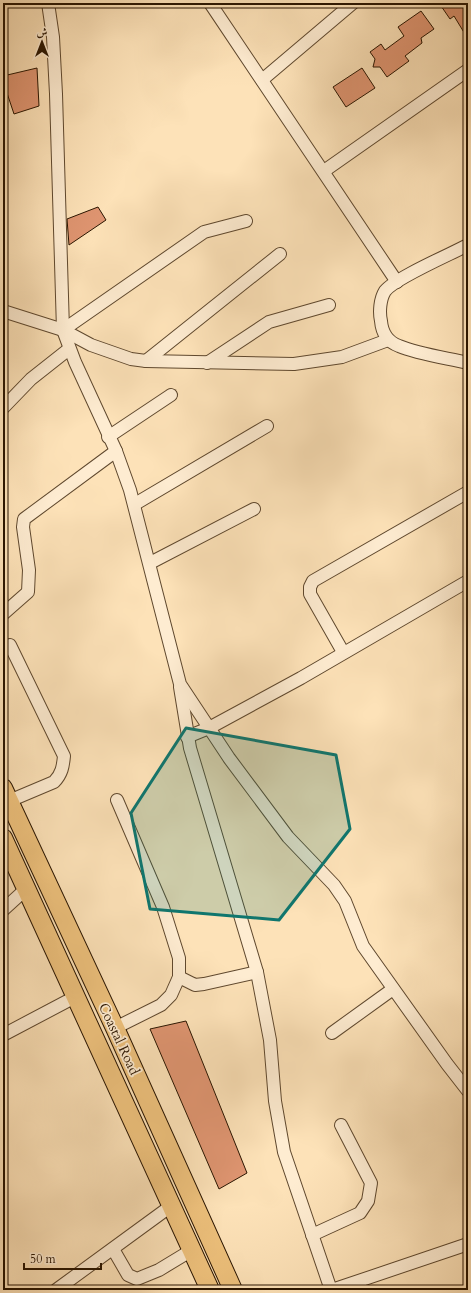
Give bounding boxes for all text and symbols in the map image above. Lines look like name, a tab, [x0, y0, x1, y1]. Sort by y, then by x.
north arrow	[22, 22, 62, 62]
text: ش	[37, 25, 48, 40]
street label: Coastal Road	[94, 1000, 144, 1079]
scale bar	[24, 1245, 101, 1271]
text: 50 m	[30, 1251, 57, 1267]

